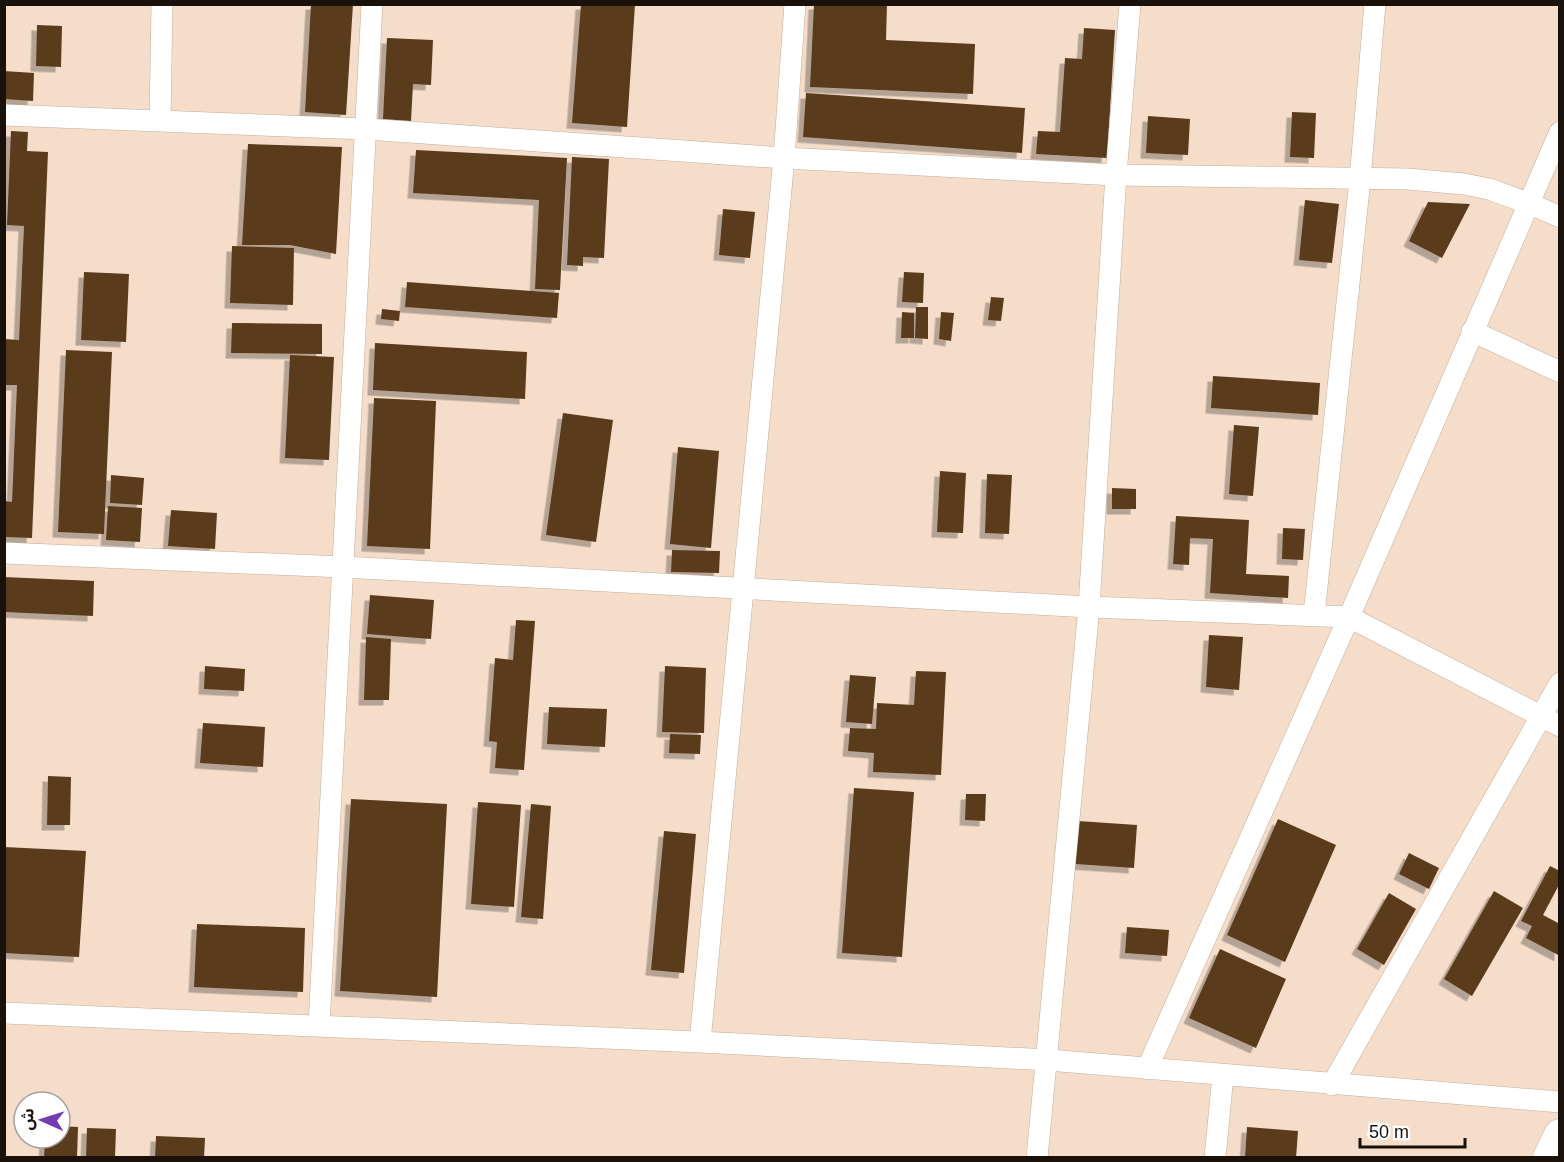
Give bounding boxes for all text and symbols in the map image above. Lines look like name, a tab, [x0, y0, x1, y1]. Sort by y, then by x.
north arrow	[12, 1090, 72, 1150]
text: ش	[18, 1108, 38, 1131]
scale bar	[1360, 1111, 1465, 1149]
text: 50 m	[1369, 1122, 1409, 1142]

